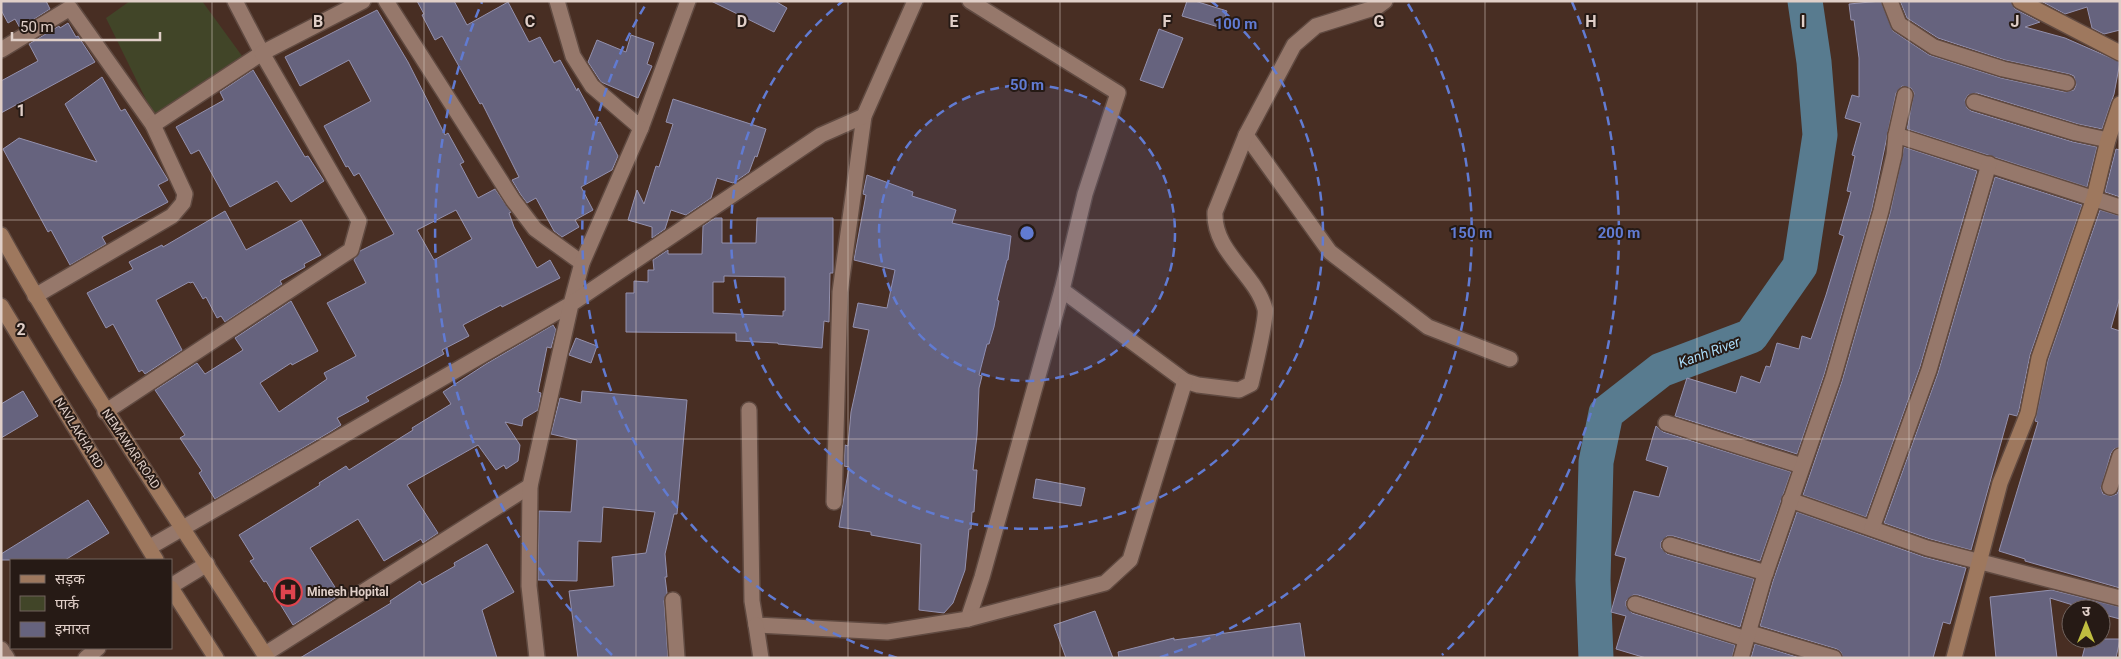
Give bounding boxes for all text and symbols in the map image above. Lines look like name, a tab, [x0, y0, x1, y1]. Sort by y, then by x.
scale bar	[12, 10, 160, 42]
text: B	[313, 12, 323, 31]
text: C	[525, 12, 535, 31]
text: D	[737, 12, 747, 31]
text: E	[950, 12, 959, 31]
text: F	[1163, 12, 1172, 31]
text: G	[1374, 12, 1385, 31]
text: H	[1585, 12, 1597, 31]
text: I	[1801, 12, 1805, 31]
text: J	[2011, 12, 2019, 31]
text: 100 m	[1215, 15, 1257, 33]
text: 50 m	[20, 18, 54, 36]
text: 50 m	[1010, 76, 1044, 94]
text: 1	[16, 101, 26, 120]
centre of rings	[1018, 224, 1036, 242]
text: 150 m	[1450, 224, 1492, 242]
text: 200 m	[1598, 224, 1640, 242]
text: 2	[16, 320, 26, 339]
water label: Kanh River	[1676, 333, 1742, 371]
street label: NAVLAKHA RD	[52, 395, 106, 471]
street label: NEMAWAR ROAD	[99, 406, 163, 492]
legend	[10, 559, 172, 649]
text: सड़क	[55, 570, 85, 588]
hospital icon: Minesh Hopital	[273, 577, 303, 607]
place label: Minesh Hopital	[307, 585, 389, 599]
text: पार्क	[55, 595, 79, 613]
north arrow	[2061, 599, 2111, 649]
text: उ	[2082, 603, 2091, 619]
text: इमारत	[55, 620, 90, 638]

